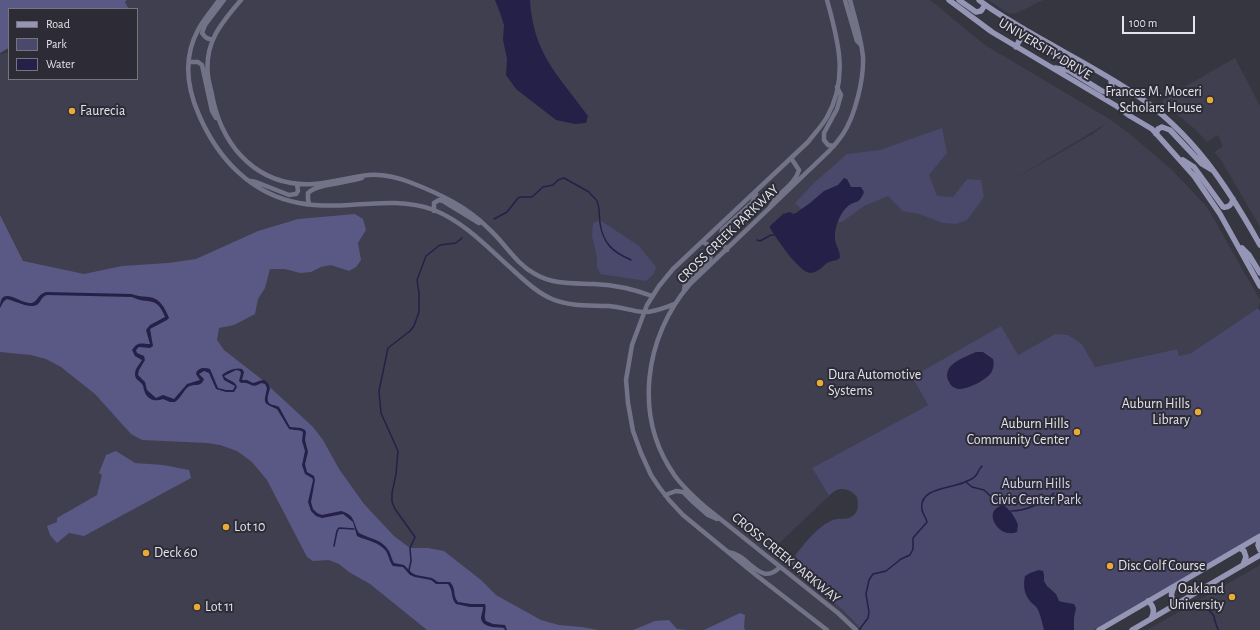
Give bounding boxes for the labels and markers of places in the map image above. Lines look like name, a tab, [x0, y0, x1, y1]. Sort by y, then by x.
place label: Frances M. Moceri Scholars House	[1105, 84, 1202, 116]
marker: Frances M. Moceri Scholars House	[1205, 95, 1215, 105]
place label: Faurecia	[80, 103, 125, 119]
marker: Faurecia	[67, 106, 77, 116]
place label: Dura Automotive Systems	[828, 367, 921, 400]
marker: Dura Automotive Systems	[815, 378, 825, 388]
place label: Auburn Hills Library	[1122, 396, 1190, 428]
marker: Auburn Hills Library	[1193, 407, 1203, 417]
place label: Auburn Hills Community Center	[967, 416, 1069, 448]
marker: Auburn Hills Community Center	[1072, 427, 1082, 437]
place label: Lot 10	[234, 519, 265, 535]
marker: Lot 10	[221, 522, 231, 532]
place label: Deck 60	[154, 545, 198, 561]
marker: Deck 60	[141, 548, 151, 558]
place label: Disc Golf Course	[1118, 558, 1205, 574]
marker: Disc Golf Course	[1105, 561, 1115, 571]
place label: Oakland University	[1169, 581, 1224, 614]
marker: Oakland University	[1227, 592, 1237, 602]
place label: Lot 11	[205, 599, 234, 615]
marker: Lot 11	[192, 602, 202, 612]

